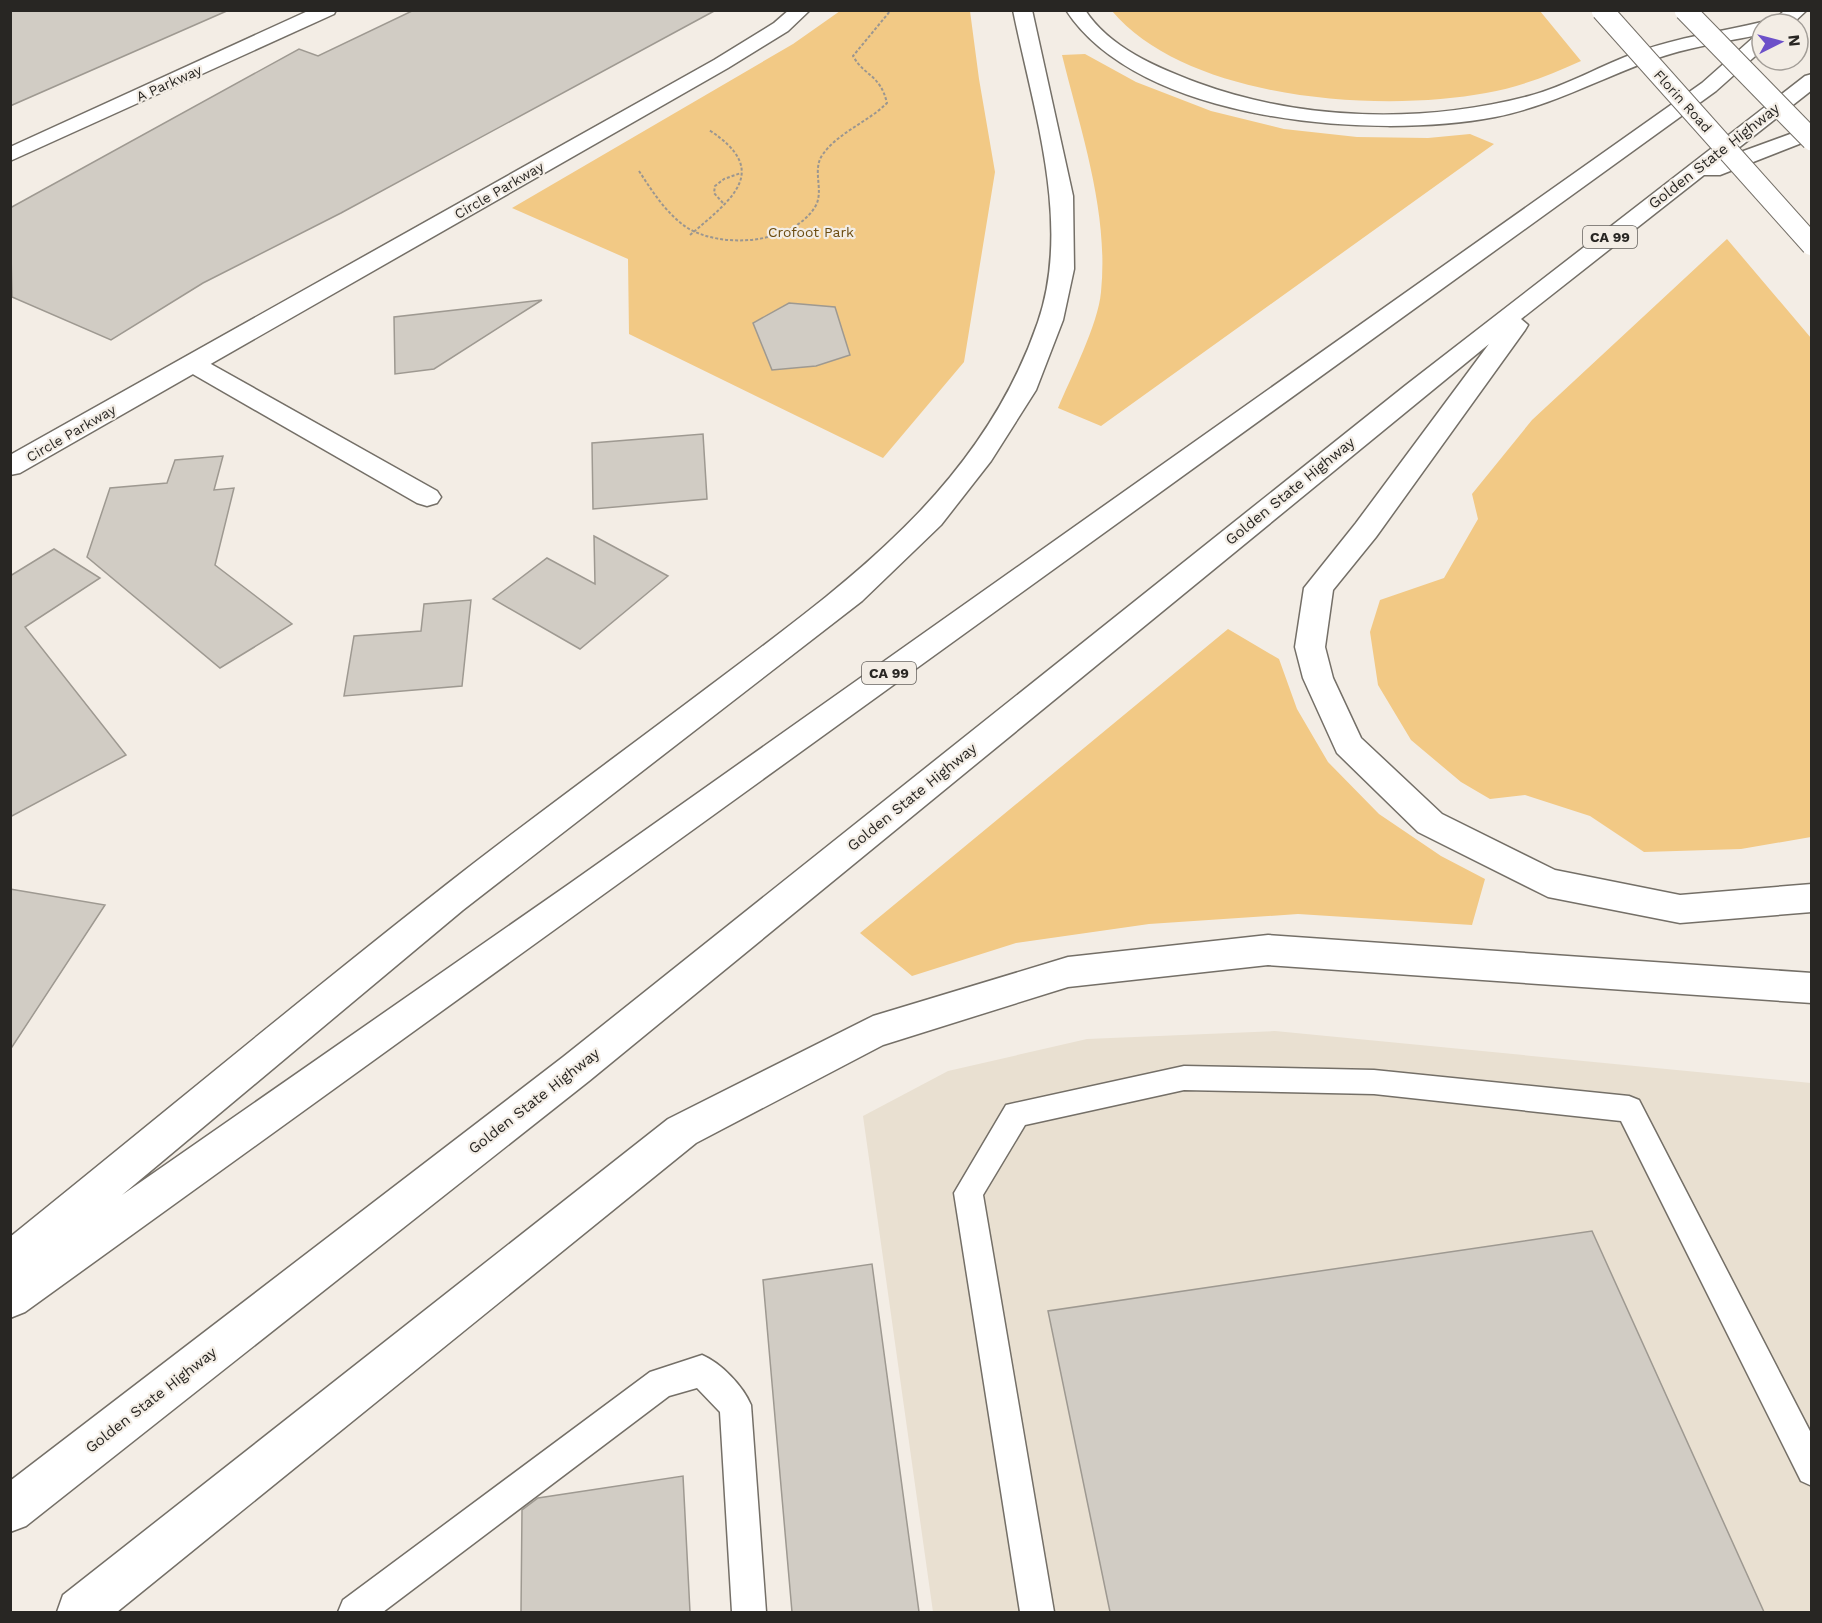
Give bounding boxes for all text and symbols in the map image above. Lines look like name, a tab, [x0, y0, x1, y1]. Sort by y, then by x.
north arrow	[1750, 12, 1810, 72]
text: N	[1784, 34, 1804, 47]
street label: A Parkway	[134, 61, 205, 105]
street label: Florin Road	[1651, 67, 1715, 135]
street label: Golden State Highway	[1645, 99, 1783, 213]
street label: Circle Parkway	[452, 158, 547, 222]
park label: Crofoot Park	[768, 224, 854, 240]
road number: CA 99	[1583, 226, 1637, 248]
street label: Circle Parkway	[24, 401, 119, 465]
street label: Golden State Highway	[1222, 433, 1359, 549]
road number: CA 99	[862, 662, 916, 684]
street label: Golden State Highway	[844, 739, 981, 855]
street label: Golden State Highway	[465, 1044, 603, 1158]
street label: Golden State Highway	[82, 1343, 220, 1457]

